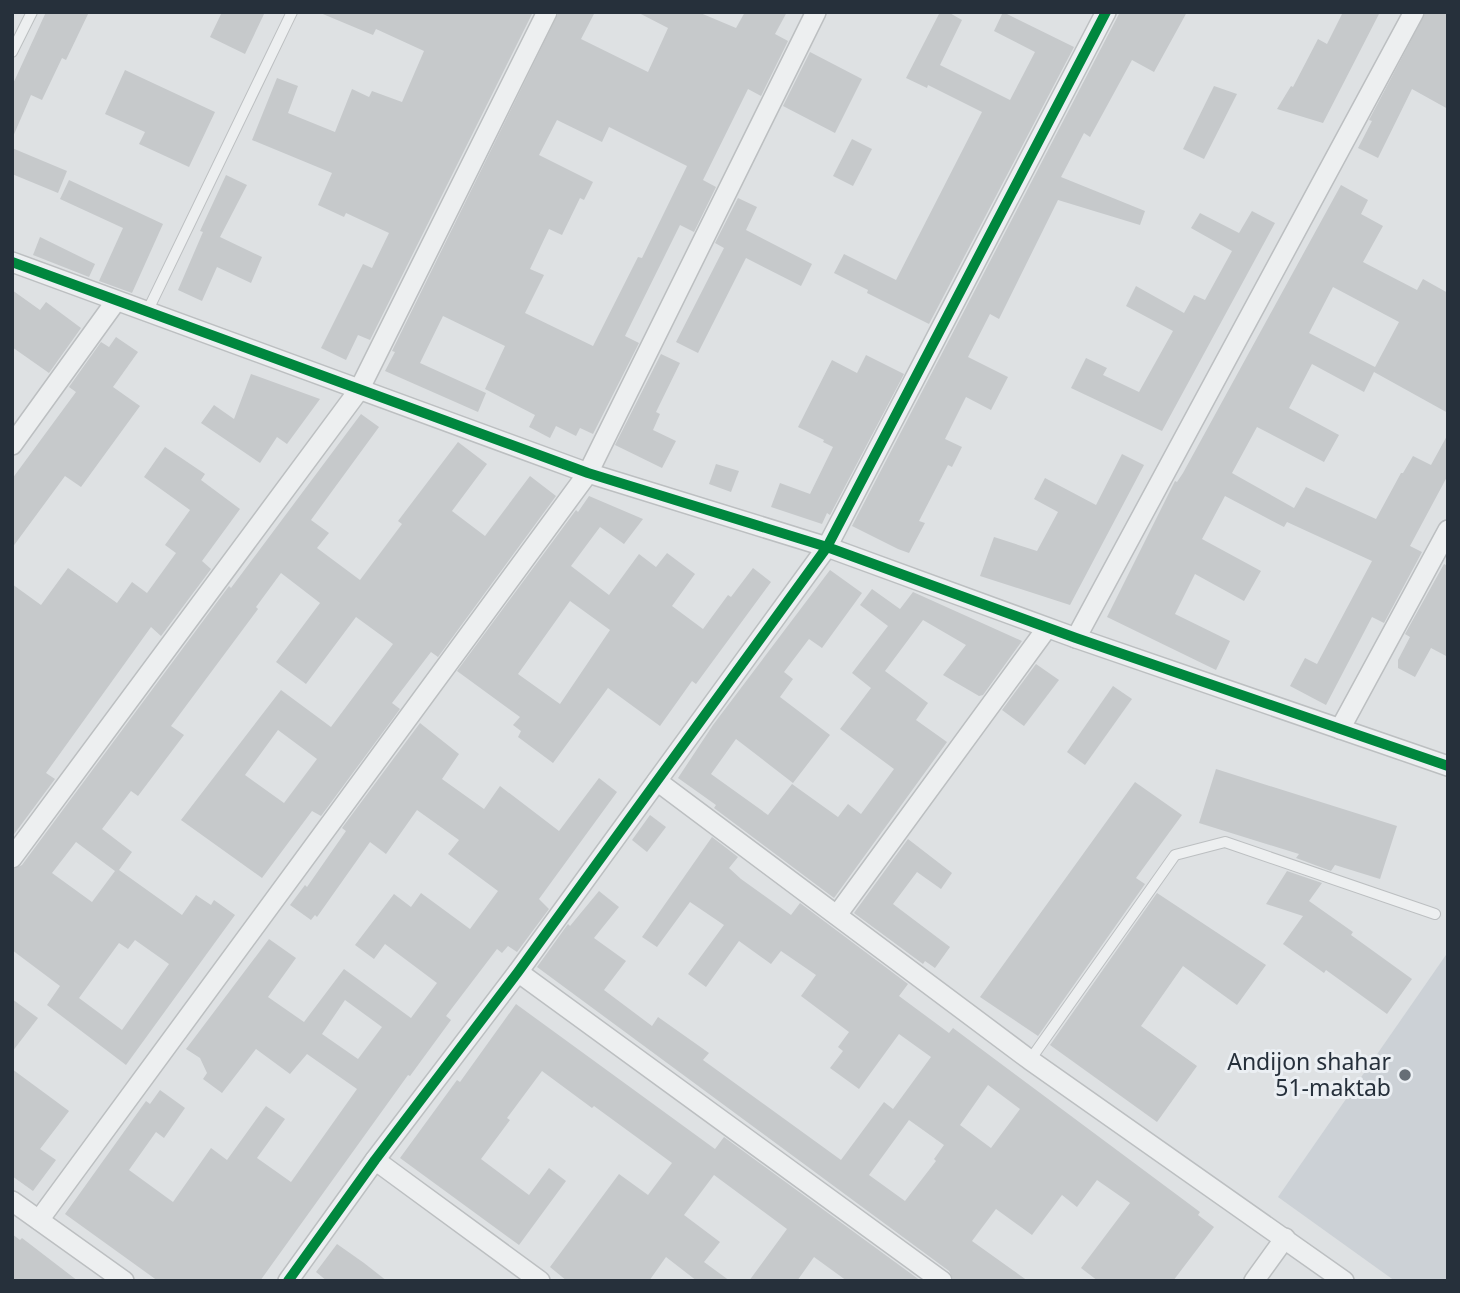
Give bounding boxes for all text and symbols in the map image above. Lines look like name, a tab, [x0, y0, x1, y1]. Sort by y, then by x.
place label: Andijon shahar 51-maktab	[1227, 1045, 1391, 1103]
marker: Andijon shahar 51-maktab	[1397, 1067, 1413, 1083]

